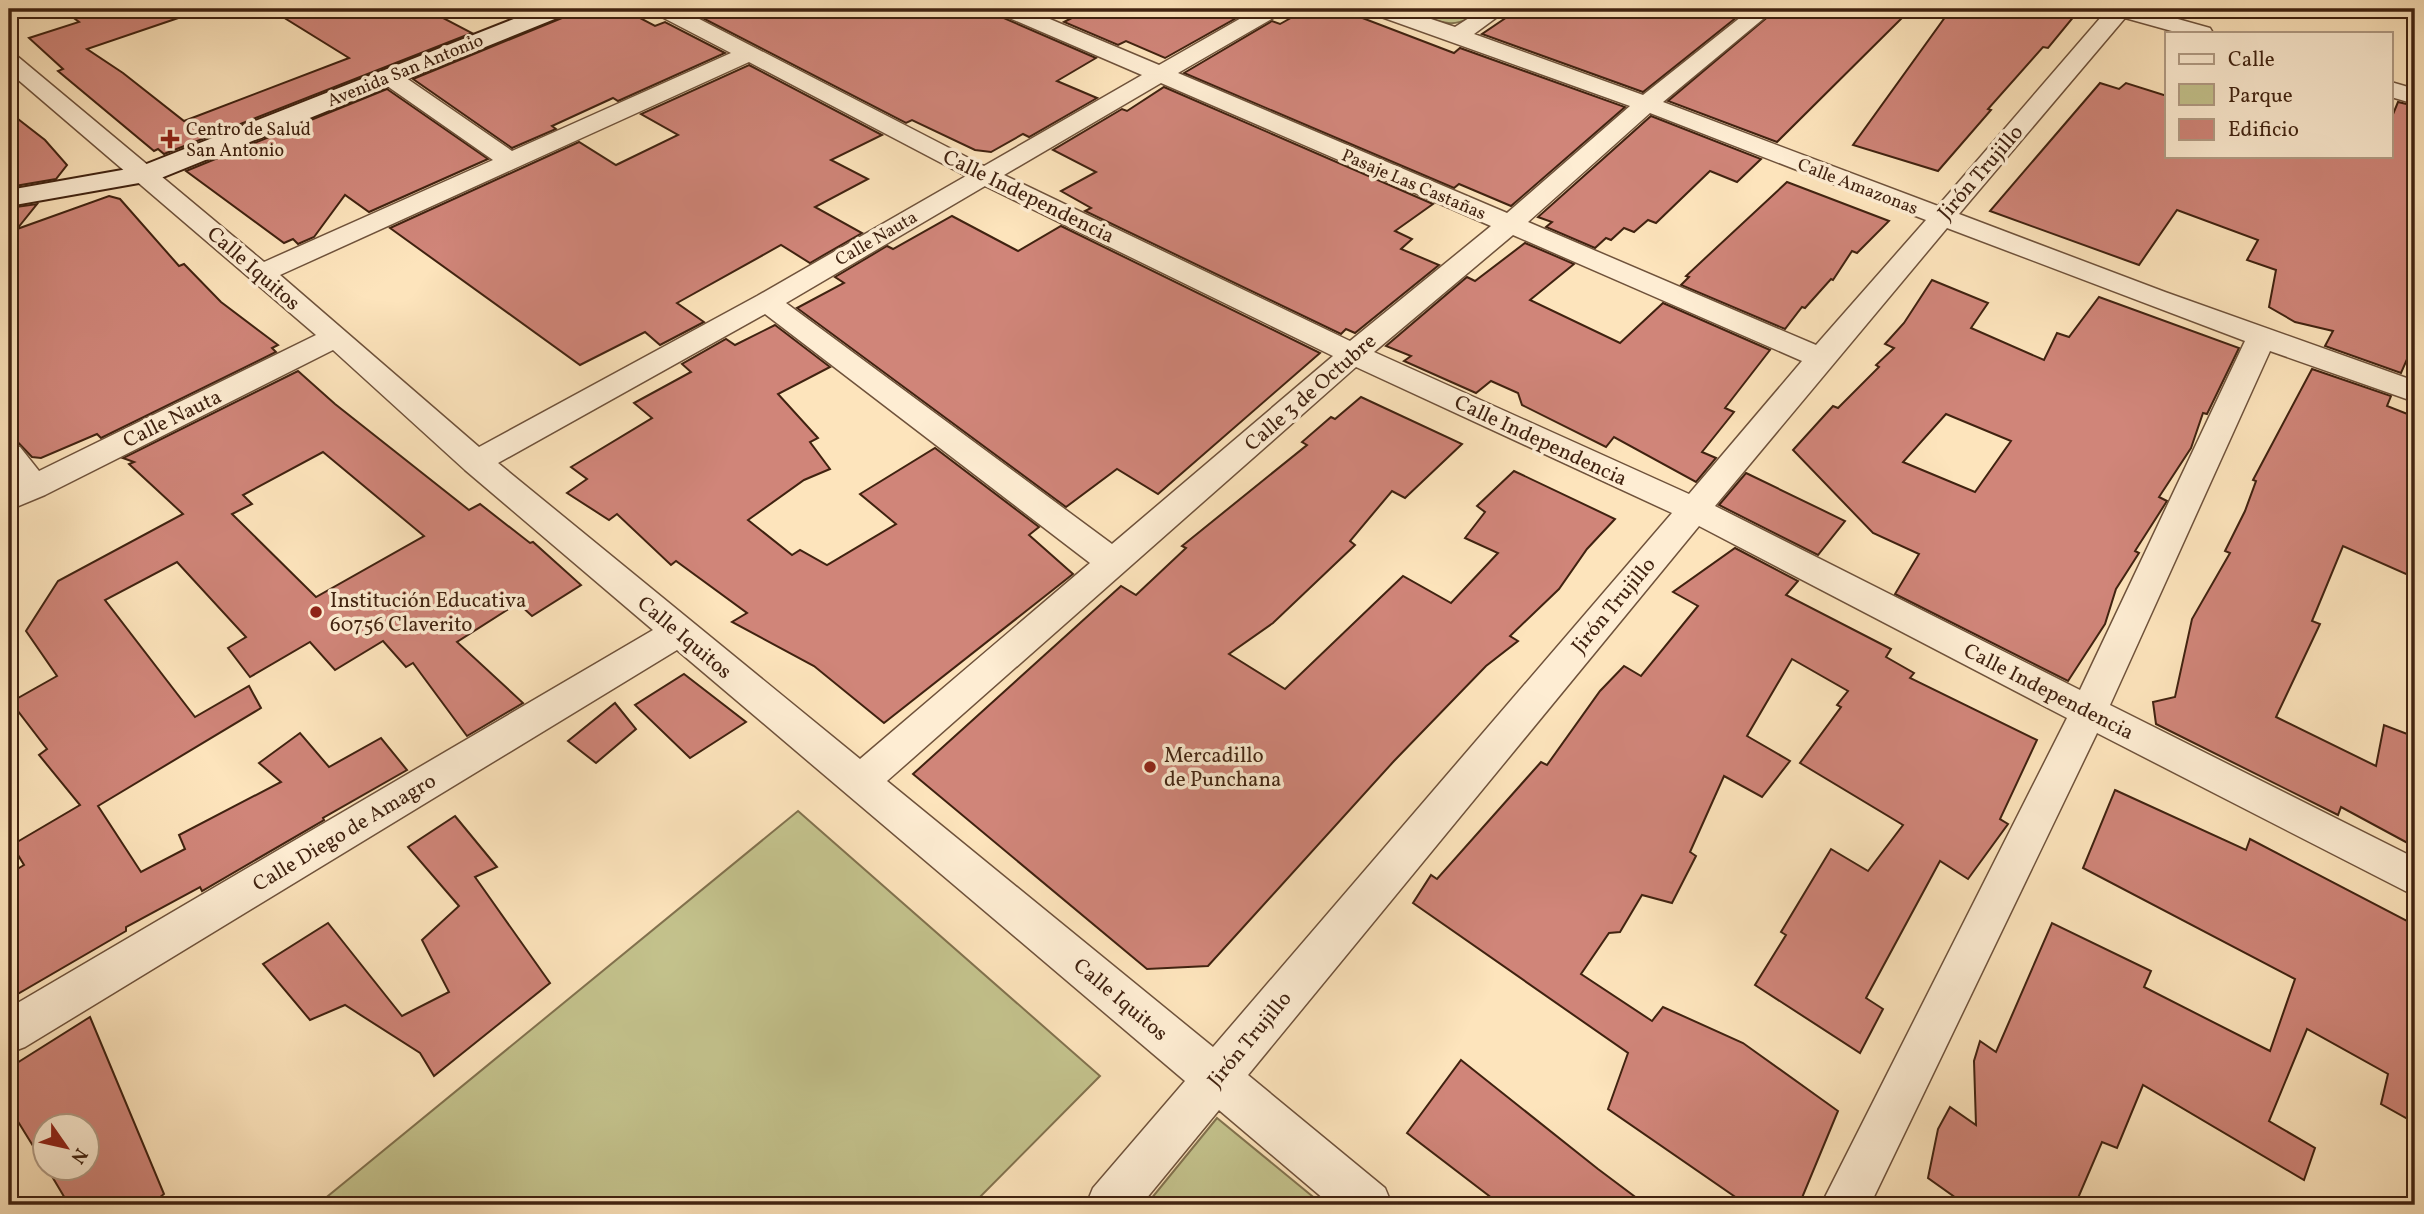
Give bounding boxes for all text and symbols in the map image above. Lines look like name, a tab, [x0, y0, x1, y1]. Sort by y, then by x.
street label: Avenida San Antonio	[324, 29, 487, 114]
legend	[2165, 32, 2392, 158]
text: Calle	[2228, 46, 2275, 75]
text: Parque	[2228, 82, 2293, 111]
text: Edificio	[2228, 116, 2299, 145]
place label: Centro de Salud San Antonio	[186, 118, 311, 164]
street label: Jirón Trujillo	[1932, 119, 2031, 227]
marker: Centro de Salud San Antonio	[160, 129, 180, 149]
street label: Calle Independencia	[938, 143, 1119, 252]
street label: Pasaje Las Castañas	[1337, 144, 1490, 227]
street label: Calle Amazonas	[1794, 153, 1921, 222]
street label: Calle Nauta	[831, 206, 923, 273]
street label: Calle Iquitos	[200, 220, 306, 318]
street label: Calle 3 de Octubre	[1239, 328, 1383, 459]
street label: Calle Nauta	[118, 383, 227, 456]
street label: Calle Independencia	[1449, 389, 1632, 494]
street label: Jirón Trujillo	[1565, 552, 1663, 660]
place label: Institución Educativa 60756 Claverito	[330, 587, 527, 640]
street label: Calle Iquitos	[631, 590, 738, 686]
marker: Institución Educativa 60756 Claverito	[308, 604, 324, 620]
street label: Calle Independencia	[1958, 637, 2139, 748]
place label: Mercadillo de Punchana	[1164, 742, 1281, 795]
marker: Mercadillo de Punchana	[1142, 759, 1158, 775]
street label: Calle Diego de Amagro	[248, 767, 442, 900]
street label: Calle Iquitos	[1067, 952, 1174, 1048]
street label: Jirón Trujillo	[1201, 986, 1299, 1094]
north arrow	[32, 1112, 102, 1182]
text: N	[64, 1142, 93, 1169]

